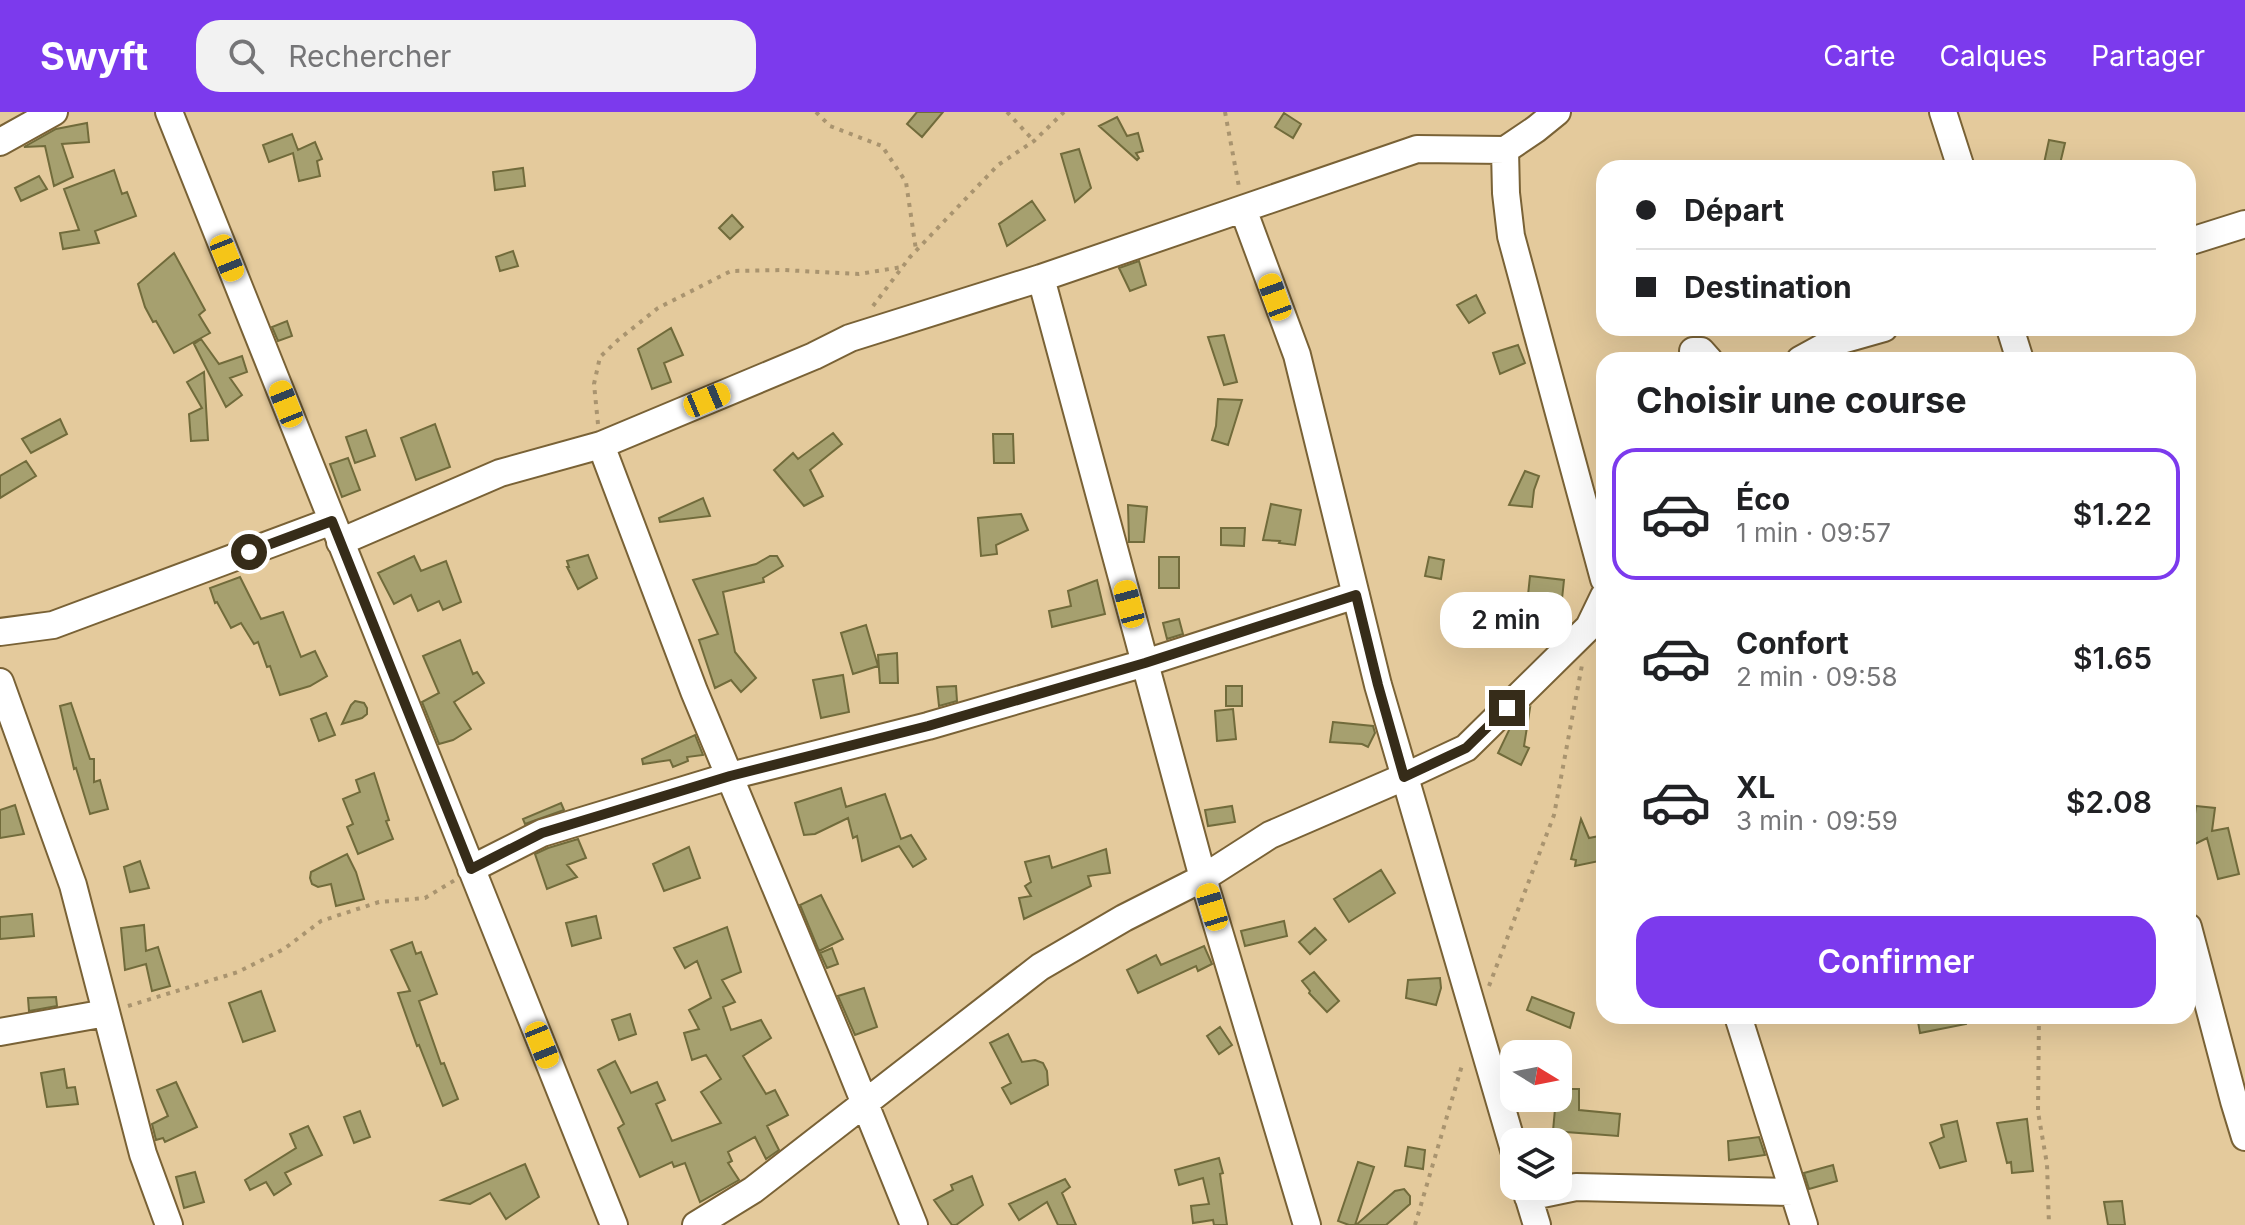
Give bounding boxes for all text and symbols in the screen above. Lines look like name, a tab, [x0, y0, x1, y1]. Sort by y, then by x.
search box	[196, 20, 756, 92]
text: Swyft	[40, 33, 148, 79]
icon: search	[224, 34, 268, 78]
text: Rechercher	[288, 38, 451, 74]
text: Carte	[1823, 39, 1896, 73]
text: Calques	[1940, 39, 2047, 73]
text: Partager	[2091, 39, 2205, 73]
text: Départ	[1684, 192, 1784, 228]
car	[207, 231, 247, 285]
text: Destination	[1684, 269, 1852, 305]
car	[1256, 270, 1294, 324]
car	[266, 377, 306, 431]
text: Choisir une course	[1636, 378, 1967, 422]
car	[680, 380, 734, 420]
icon: car	[1640, 478, 1712, 550]
text: Éco	[1736, 481, 1790, 517]
text: $1.22	[2073, 496, 2152, 532]
text: 1 min · 09:57	[1736, 517, 1891, 548]
route start	[231, 534, 267, 570]
car	[1111, 578, 1147, 630]
callout: 2 min	[1441, 592, 1573, 648]
text: 2 min	[1472, 604, 1540, 635]
icon: car	[1640, 622, 1712, 694]
text: Confort	[1736, 625, 1849, 661]
text: $1.65	[2073, 640, 2152, 676]
text: 2 min · 09:58	[1736, 661, 1898, 692]
route end	[1489, 690, 1525, 726]
icon: car	[1640, 766, 1712, 838]
text: XL	[1736, 769, 1775, 805]
text: $2.08	[2066, 784, 2152, 820]
text: 3 min · 09:59	[1736, 805, 1898, 836]
car	[1194, 881, 1230, 933]
button: Confirmer	[1636, 916, 2156, 1008]
car	[522, 1018, 562, 1072]
north arrow	[1500, 1040, 1572, 1112]
map controls	[1500, 1040, 1572, 1200]
button: layers	[1500, 1128, 1572, 1200]

